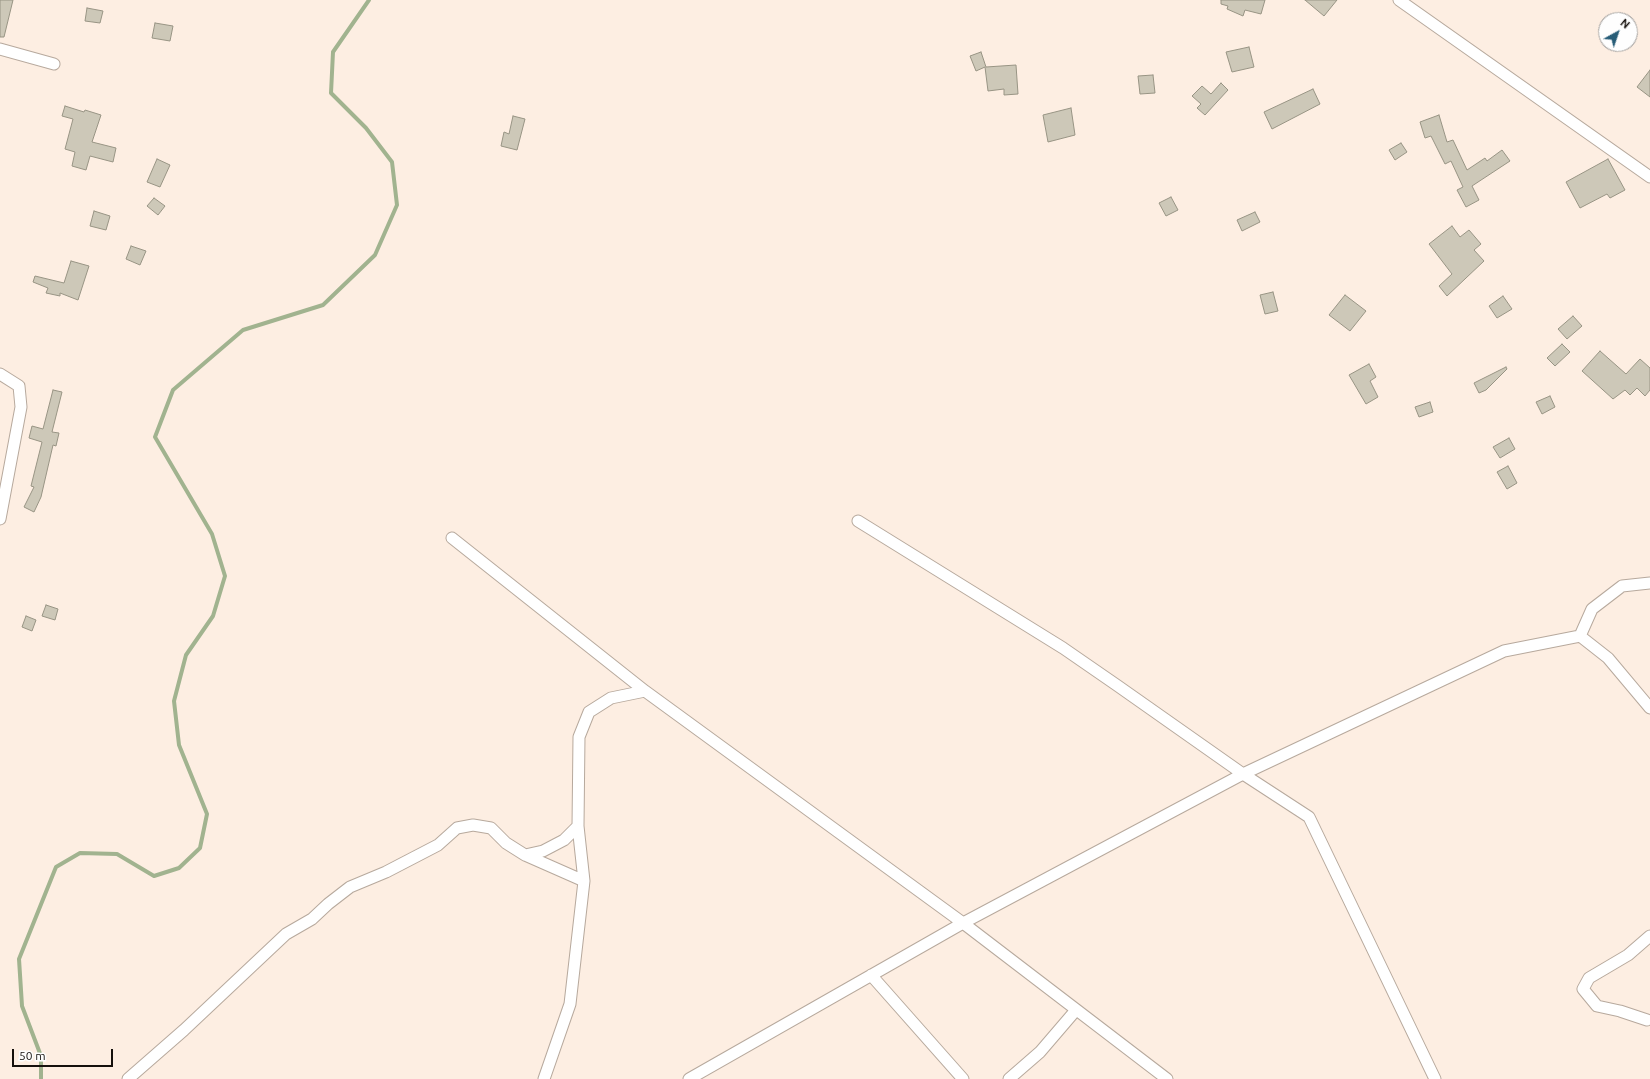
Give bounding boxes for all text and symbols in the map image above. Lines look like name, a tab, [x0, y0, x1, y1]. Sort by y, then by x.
north arrow	[1598, 12, 1638, 52]
text: N	[1618, 16, 1632, 31]
scale bar	[14, 1041, 115, 1067]
text: 50 m	[19, 1049, 46, 1062]

